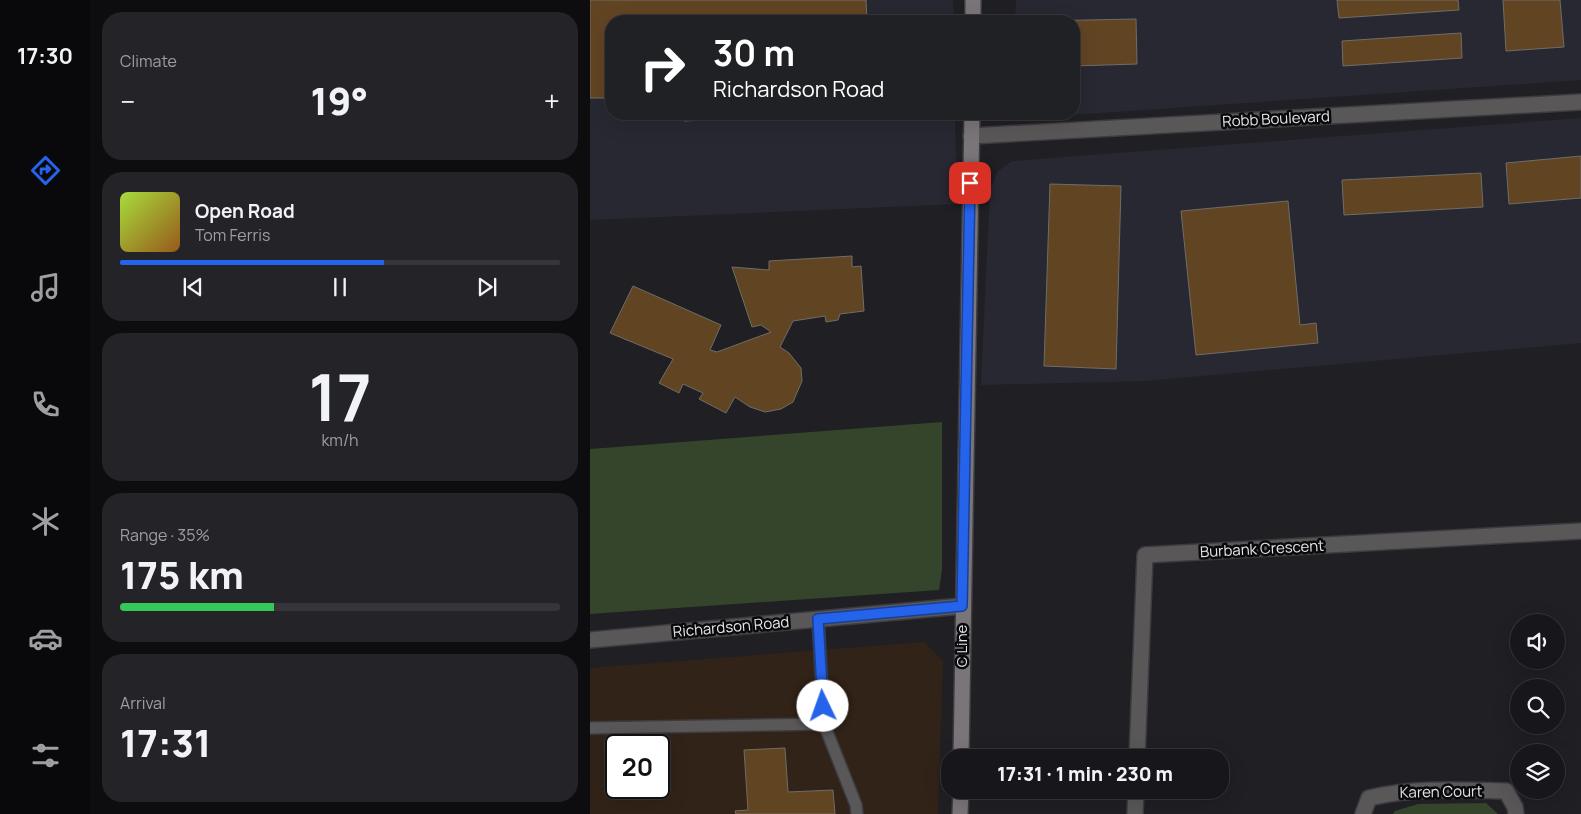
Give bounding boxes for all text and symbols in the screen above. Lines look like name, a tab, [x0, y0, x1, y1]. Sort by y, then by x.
text: 30 m	[713, 29, 795, 77]
icon: right	[630, 35, 695, 100]
text: 17:30	[17, 41, 73, 71]
text: Climate	[120, 50, 177, 72]
text: 19°	[310, 74, 368, 126]
text: Richardson Road	[713, 74, 884, 104]
text: −	[120, 82, 135, 120]
text: +	[544, 82, 560, 120]
street label: Robb Boulevard	[1222, 105, 1330, 132]
icon: directions	[28, 153, 63, 188]
pin	[949, 162, 991, 204]
icon: arrive	[956, 169, 984, 197]
text: Open Road	[195, 198, 295, 224]
text: Tom Ferris	[195, 224, 270, 246]
icon: music	[28, 270, 63, 305]
icon: previous	[179, 273, 207, 301]
icon: pause	[326, 273, 354, 301]
icon: next	[473, 273, 501, 301]
text: 17	[308, 352, 372, 441]
icon: phone	[28, 387, 63, 422]
text: km/h	[321, 429, 359, 451]
icon: climate	[28, 504, 63, 539]
text: Range · 35%	[120, 524, 210, 546]
street label: Burbank Crescent	[1199, 535, 1325, 562]
text: 175 km	[120, 548, 244, 600]
street label: Richardson Road	[672, 611, 790, 642]
map controls	[1510, 614, 1565, 799]
button: sound	[1510, 614, 1565, 669]
icon: car	[28, 621, 63, 656]
street label: C Line	[951, 625, 972, 667]
position arrow	[796, 679, 848, 731]
button: search	[1510, 679, 1565, 734]
text: Arrival	[120, 692, 166, 714]
text: 17:31	[120, 716, 211, 768]
speed limit sign: 20	[605, 734, 670, 799]
icon: filters	[28, 738, 63, 773]
button: layers	[1510, 744, 1565, 799]
text: 17:31 · 1 min · 230 m	[997, 761, 1173, 787]
street label: Karen Court	[1399, 780, 1483, 803]

